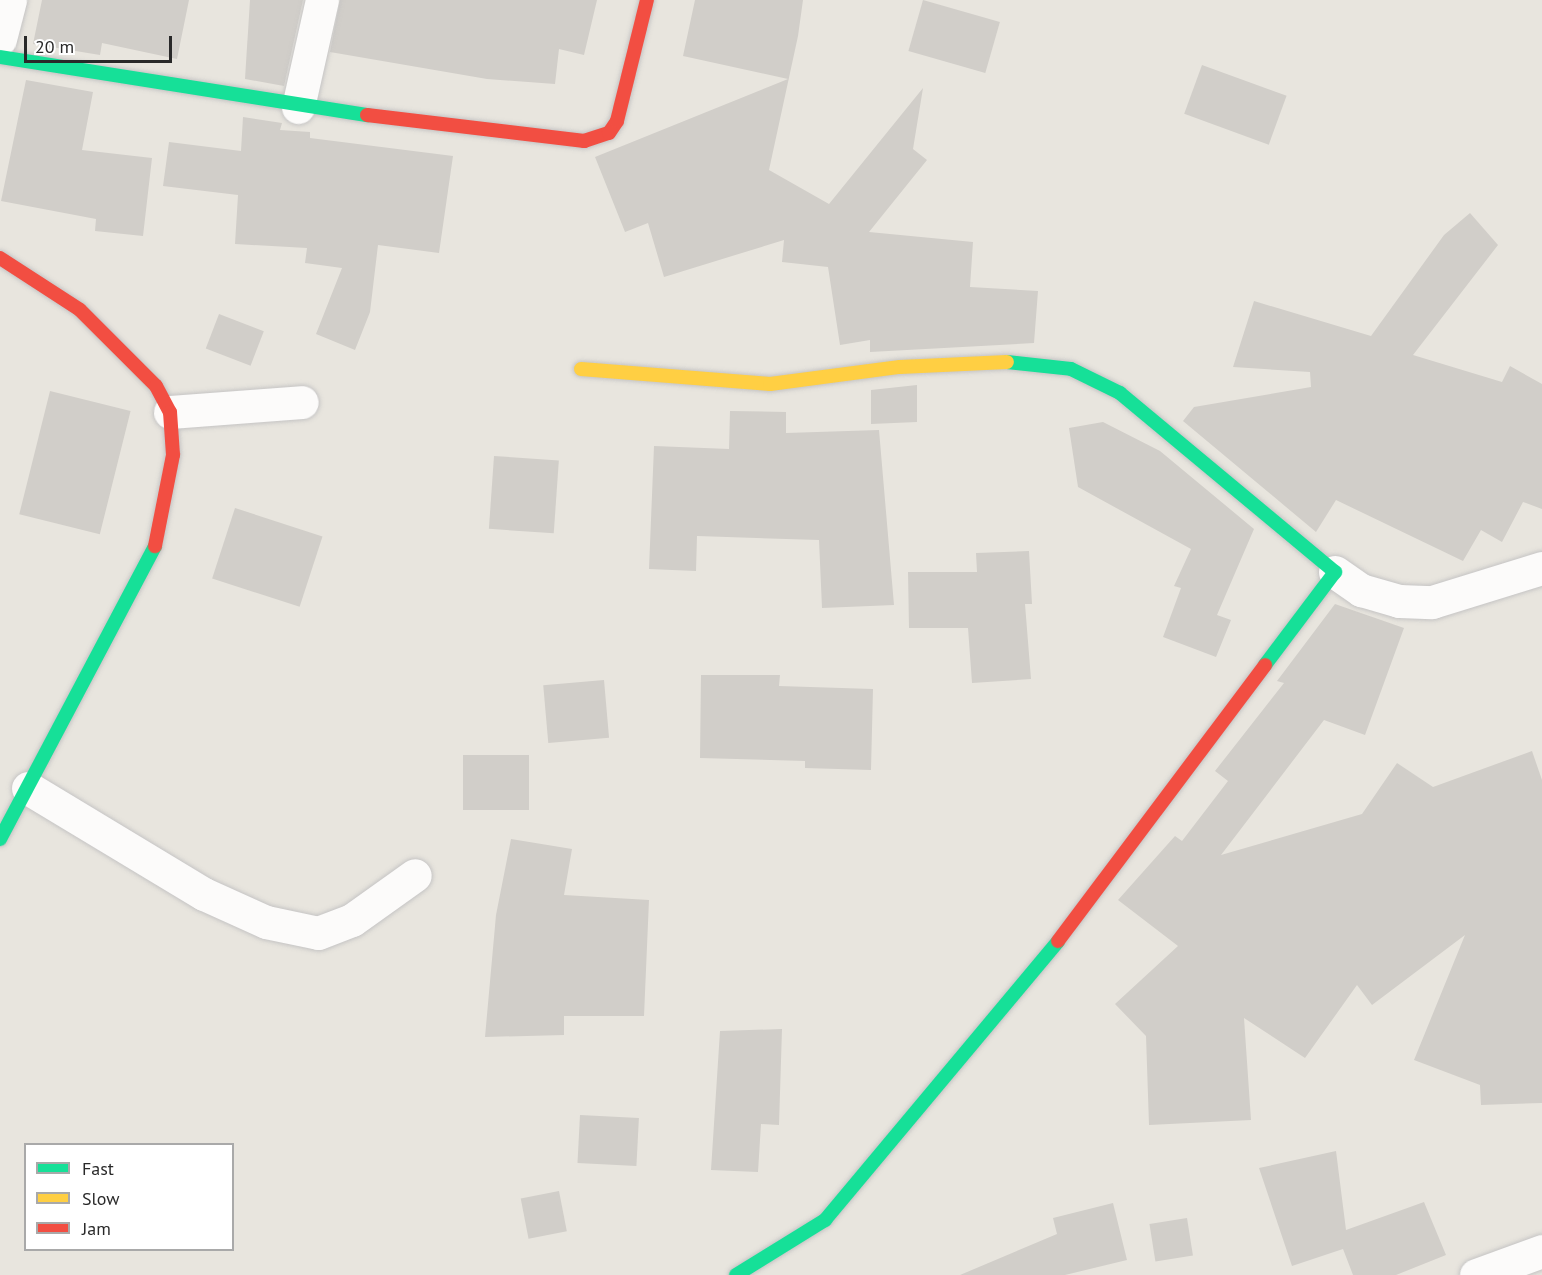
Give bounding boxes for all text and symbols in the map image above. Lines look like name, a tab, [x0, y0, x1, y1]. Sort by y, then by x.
scale bar	[27, 24, 176, 62]
text: 20 m	[35, 35, 74, 58]
legend	[24, 1143, 234, 1251]
text: Fast	[82, 1157, 114, 1180]
text: Slow	[82, 1187, 120, 1210]
text: Jam	[82, 1217, 111, 1240]

